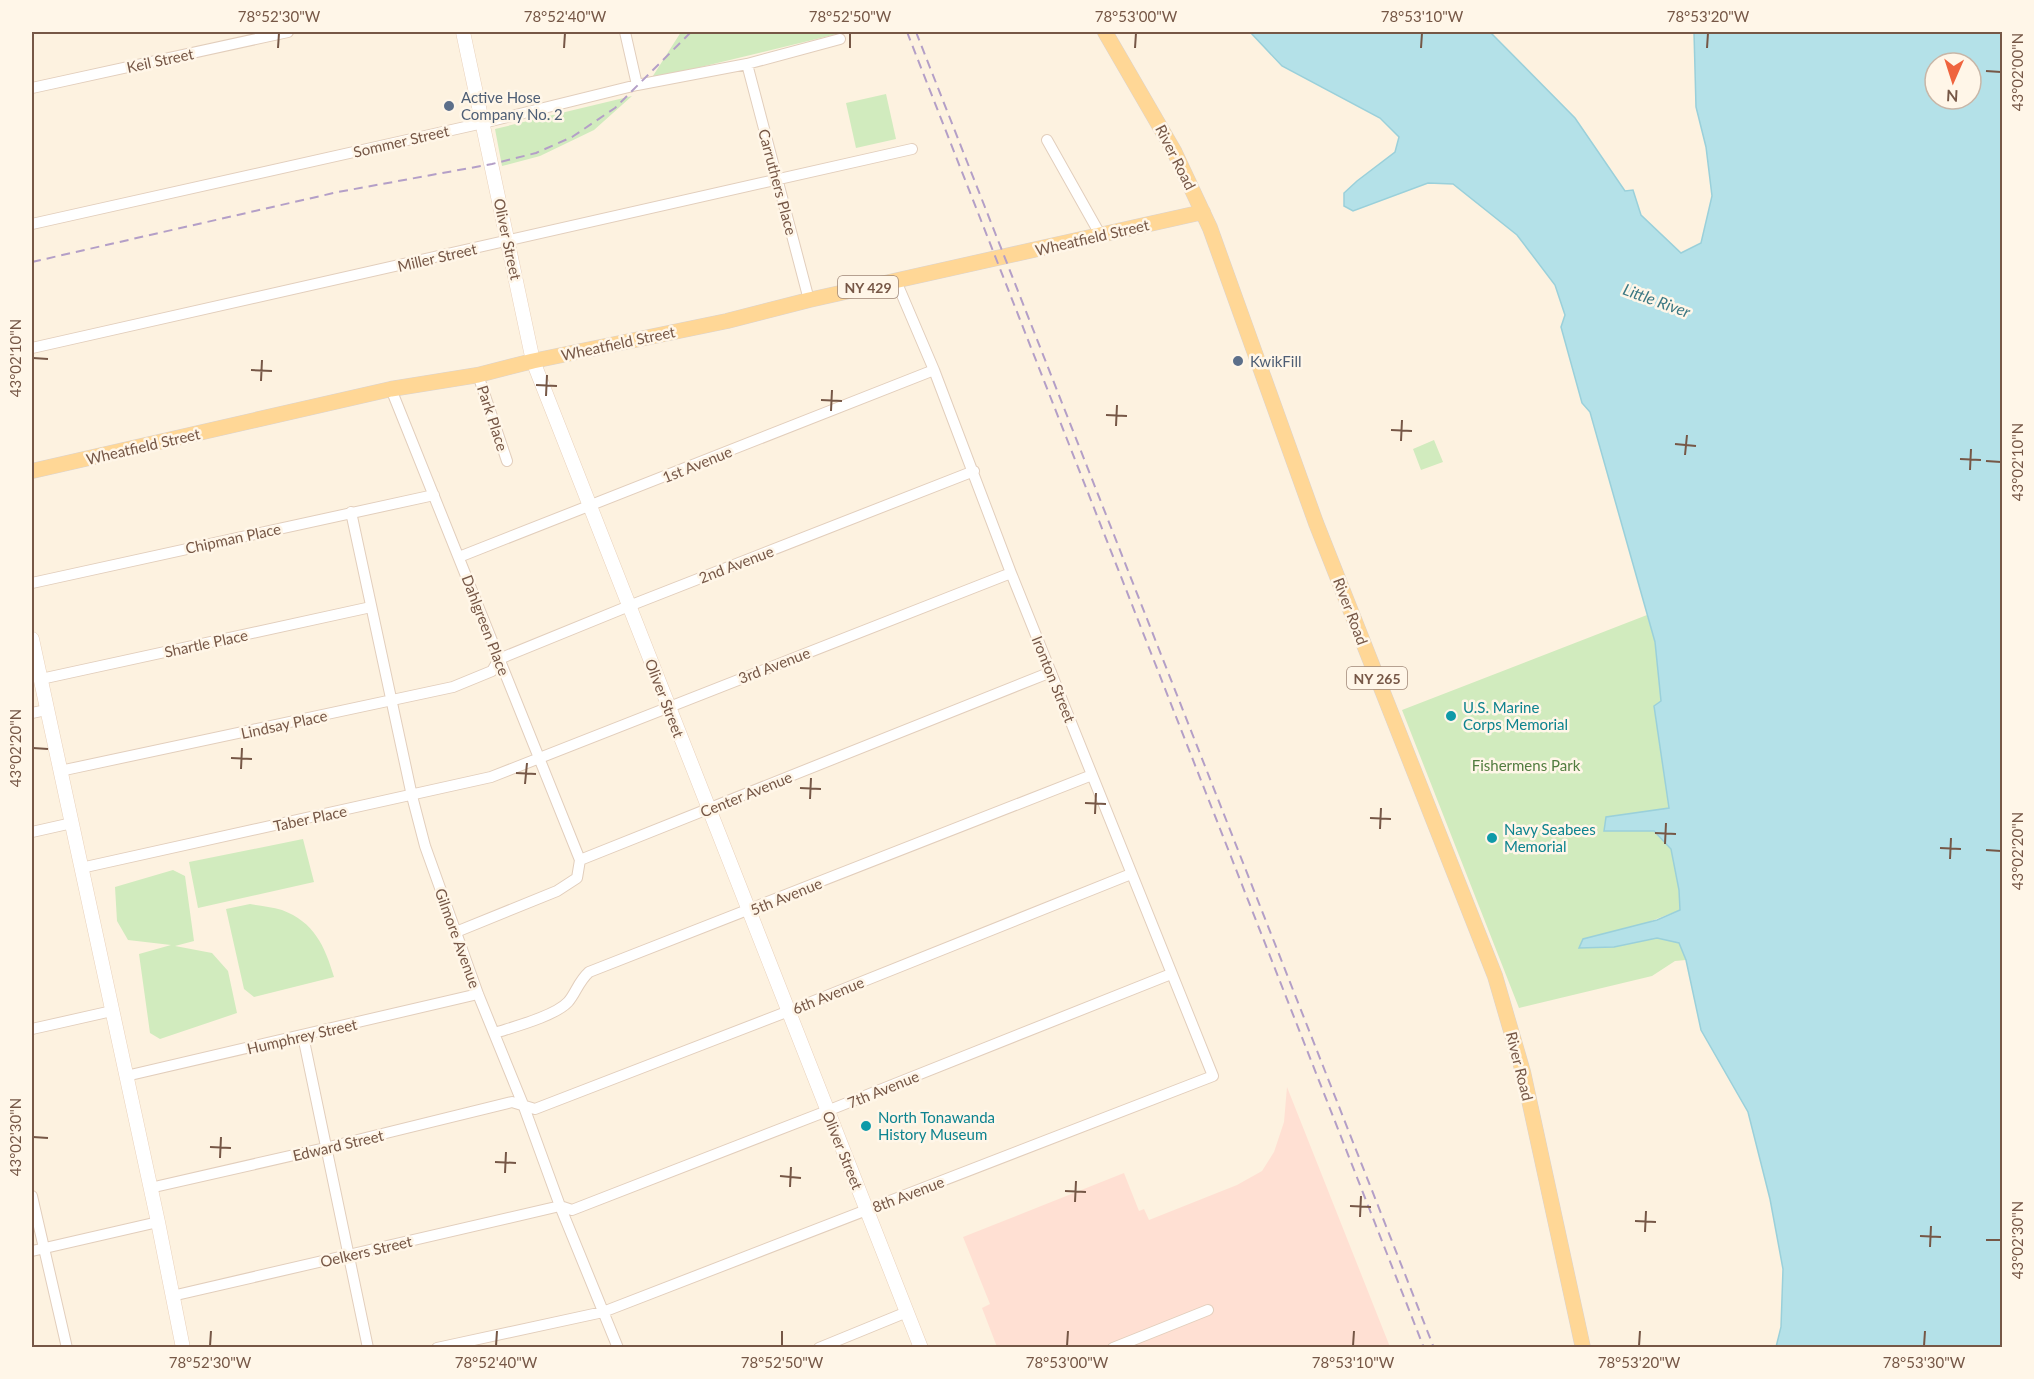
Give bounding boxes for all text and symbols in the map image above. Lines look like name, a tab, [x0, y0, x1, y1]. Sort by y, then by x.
text: 78°52'30"W	[238, 7, 321, 25]
text: 78°52'40"W	[524, 7, 607, 25]
text: 78°52'50"W	[809, 7, 892, 25]
text: 78°53'00"W	[1095, 7, 1178, 25]
text: 78°53'10"W	[1381, 7, 1464, 25]
text: 78°53'20"W	[1667, 7, 1750, 25]
text: 43°02'00"N	[2008, 33, 2026, 111]
street label: Keil Street	[125, 44, 196, 76]
north arrow	[1923, 51, 1983, 111]
text: N	[1946, 87, 1959, 106]
place label: Active Hose Company No. 2	[461, 88, 563, 123]
marker: Active Hose Company No. 2	[442, 99, 456, 113]
street label: Sommer Street	[351, 121, 451, 161]
street label: River Road	[1152, 121, 1200, 193]
street label: Carruthers Place	[755, 127, 801, 237]
street label: Oliver Street	[491, 197, 526, 282]
street label: Wheatfield Street	[1033, 215, 1151, 259]
street label: Miller Street	[396, 239, 479, 275]
road number: NY 429	[838, 276, 898, 298]
water label: Little River	[1621, 279, 1694, 321]
text: 43°02'10"N	[6, 319, 24, 397]
street label: Wheatfield Street	[559, 322, 677, 364]
place label: KwikFill	[1250, 352, 1301, 370]
marker: KwikFill	[1231, 354, 1245, 368]
street label: Park Place	[474, 383, 512, 453]
text: 43°02'10"N	[2008, 423, 2026, 501]
street label: Wheatfield Street	[84, 424, 202, 468]
street label: 1st Avenue	[660, 442, 735, 486]
street label: Chipman Place	[184, 519, 283, 557]
street label: 2nd Avenue	[696, 542, 776, 586]
street label: Dahlgreen Place	[459, 572, 514, 678]
street label: River Road	[1330, 575, 1372, 647]
street label: Shartle Place	[163, 625, 249, 661]
street label: Ironton Street	[1029, 633, 1080, 725]
street label: 3rd Avenue	[736, 643, 812, 687]
street label: Oliver Street	[642, 656, 688, 741]
road number: NY 265	[1347, 667, 1407, 689]
place label: U.S. Marine Corps Memorial	[1463, 698, 1568, 733]
street label: Lindsay Place	[239, 706, 329, 742]
text: 43°02'20"N	[6, 709, 24, 787]
marker: U.S. Marine Corps Memorial	[1444, 709, 1458, 723]
park label: Fishermens Park	[1472, 756, 1581, 774]
street label: Center Avenue	[697, 767, 795, 821]
street label: Taber Place	[272, 801, 349, 835]
text: 43°02'20"N	[2008, 812, 2026, 890]
place label: Navy Seabees Memorial	[1504, 820, 1596, 855]
marker: Navy Seabees Memorial	[1485, 831, 1499, 845]
street label: 5th Avenue	[748, 873, 824, 918]
street label: Gilmore Avenue	[432, 886, 484, 990]
street label: 6th Avenue	[790, 972, 866, 1017]
street label: Humphrey Street	[245, 1014, 359, 1057]
street label: River Road	[1503, 1030, 1537, 1102]
street label: 7th Avenue	[845, 1066, 921, 1111]
text: 43°02'30"N	[6, 1098, 24, 1176]
street label: Oliver Street	[819, 1108, 867, 1192]
place label: North Tonawanda History Museum	[878, 1108, 995, 1143]
marker: North Tonawanda History Museum	[859, 1119, 873, 1133]
street label: Edward Street	[291, 1126, 386, 1164]
street label: 8th Avenue	[870, 1172, 947, 1216]
text: 43°02'30"N	[2008, 1201, 2026, 1279]
street label: Oelkers Street	[318, 1232, 414, 1270]
text: 78°52'30"W	[169, 1353, 252, 1371]
text: 78°52'40"W	[455, 1353, 538, 1371]
text: 78°52'50"W	[741, 1353, 824, 1371]
text: 78°53'00"W	[1026, 1353, 1109, 1371]
text: 78°53'10"W	[1312, 1353, 1395, 1371]
text: 78°53'20"W	[1598, 1353, 1681, 1371]
text: 78°53'30"W	[1883, 1353, 1966, 1371]

